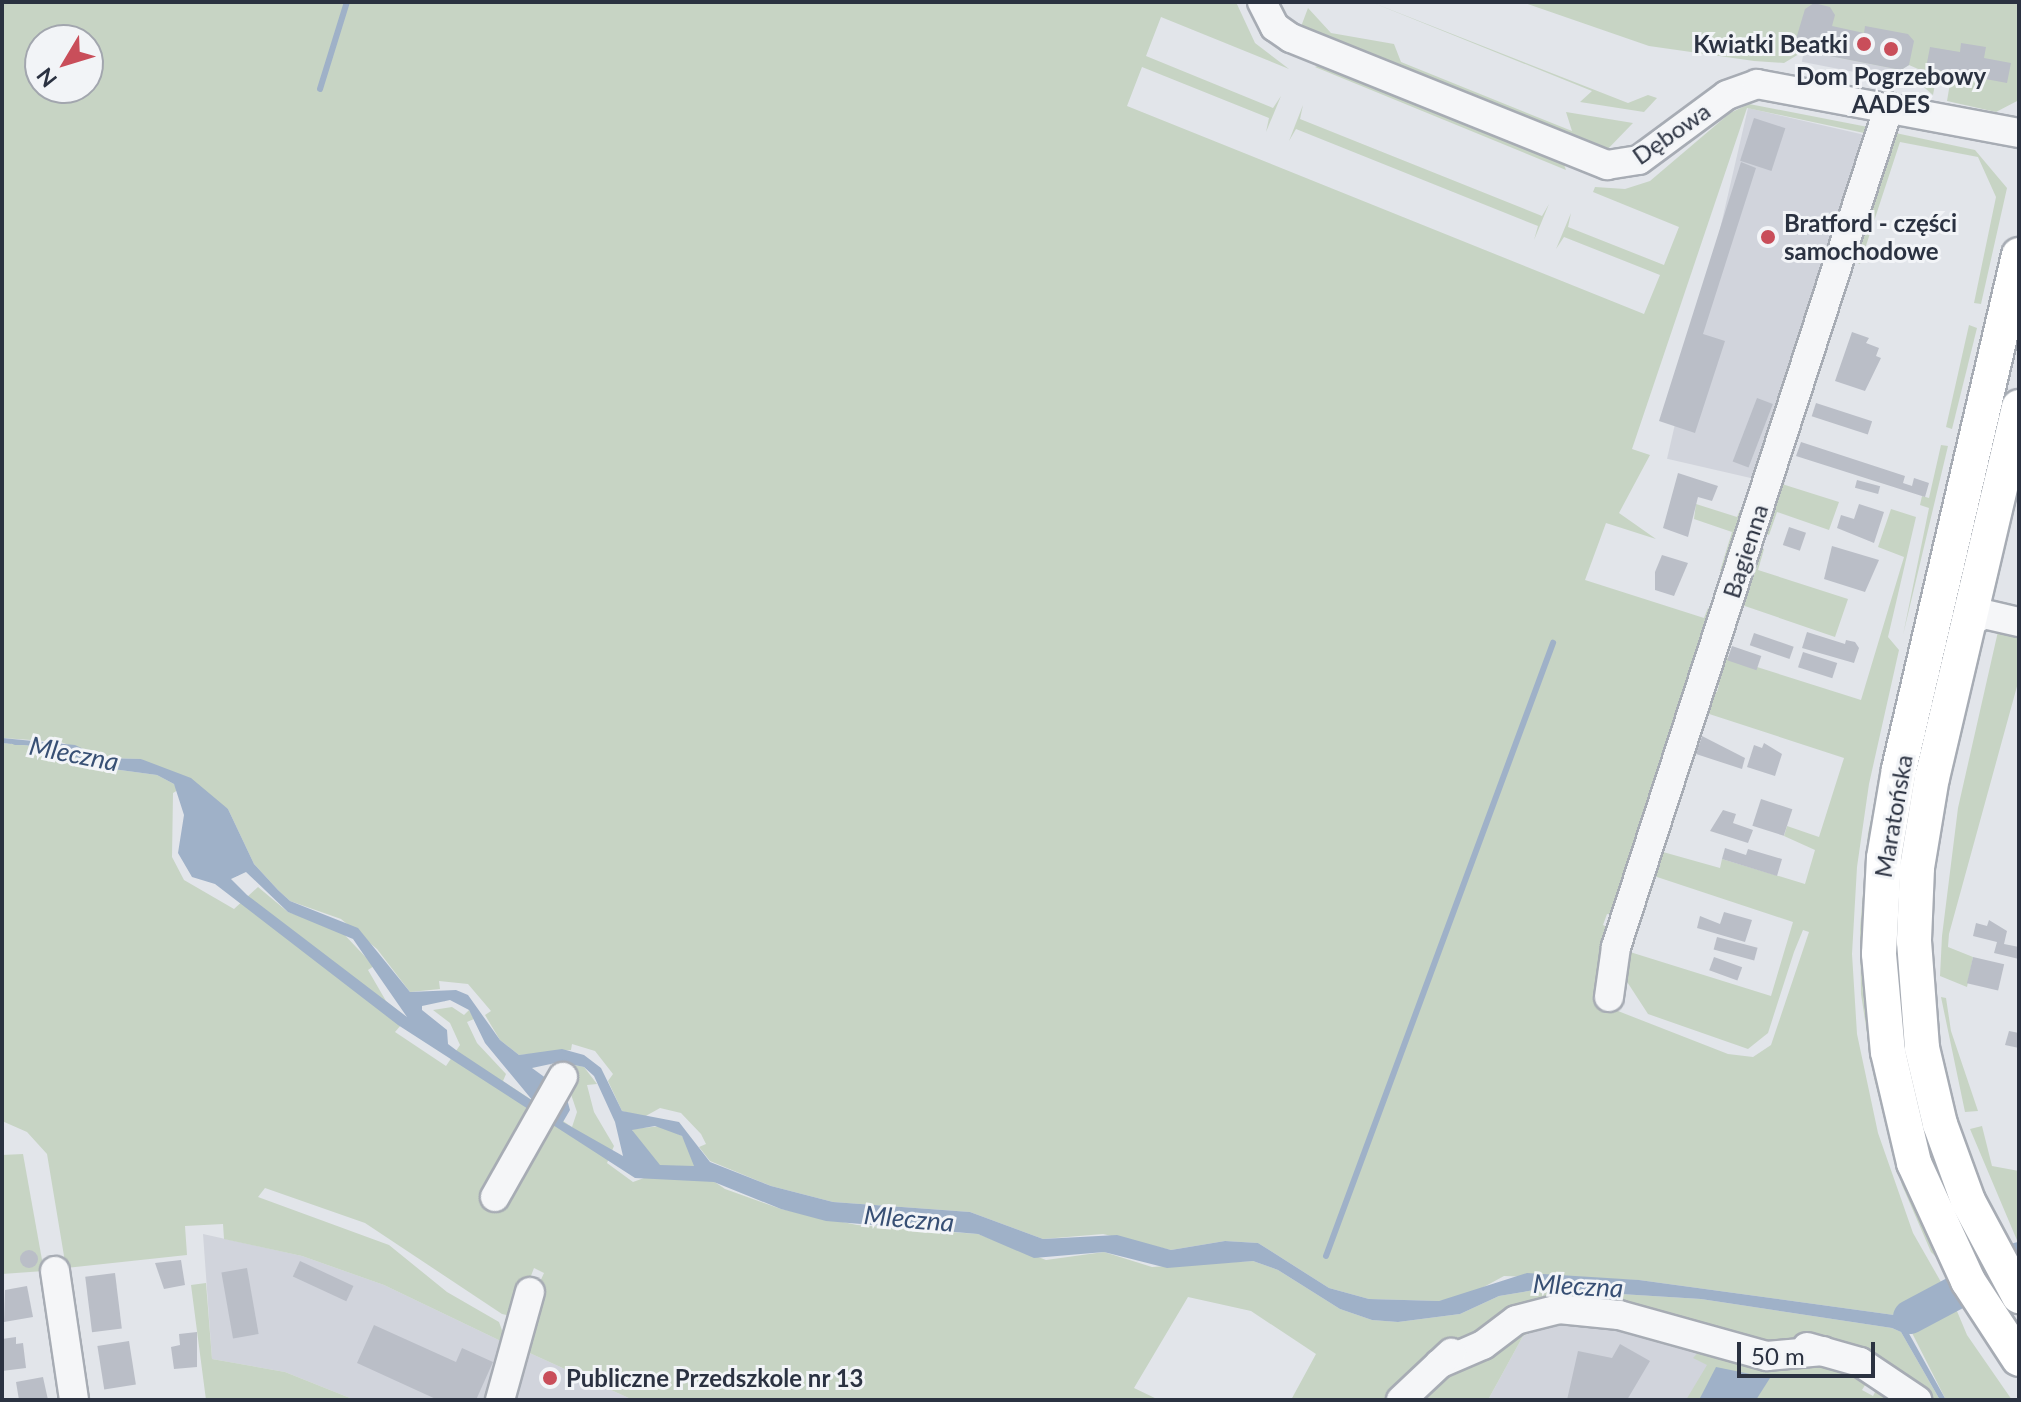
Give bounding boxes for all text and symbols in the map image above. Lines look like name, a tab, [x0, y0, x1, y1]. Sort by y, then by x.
north arrow	[24, 24, 104, 104]
place label: Kwiatki Beatki	[1693, 30, 1848, 58]
marker: Kwiatki Beatki	[1855, 35, 1873, 53]
marker: Dom Pogrzebowy AADES	[1882, 40, 1900, 58]
place label: Dom Pogrzebowy AADES	[1796, 62, 1986, 118]
text: N	[30, 63, 62, 93]
street label: Dębowa	[1627, 96, 1715, 170]
place label: Bratford - części samochodowe	[1784, 209, 1957, 265]
marker: Bratford - części samochodowe	[1759, 228, 1777, 246]
street label: Bagienna	[1716, 500, 1774, 602]
water label: Mleczna	[27, 730, 121, 778]
street label: Maratońska	[1868, 752, 1918, 880]
water label: Mleczna	[863, 1200, 955, 1238]
water label: Mleczna	[1532, 1268, 1624, 1304]
scale bar	[1741, 1326, 1879, 1376]
text: 50 m	[1751, 1341, 1805, 1370]
place label: Publiczne Przedszkole nr 13	[566, 1364, 864, 1392]
marker: Publiczne Przedszkole nr 13	[541, 1369, 559, 1387]

